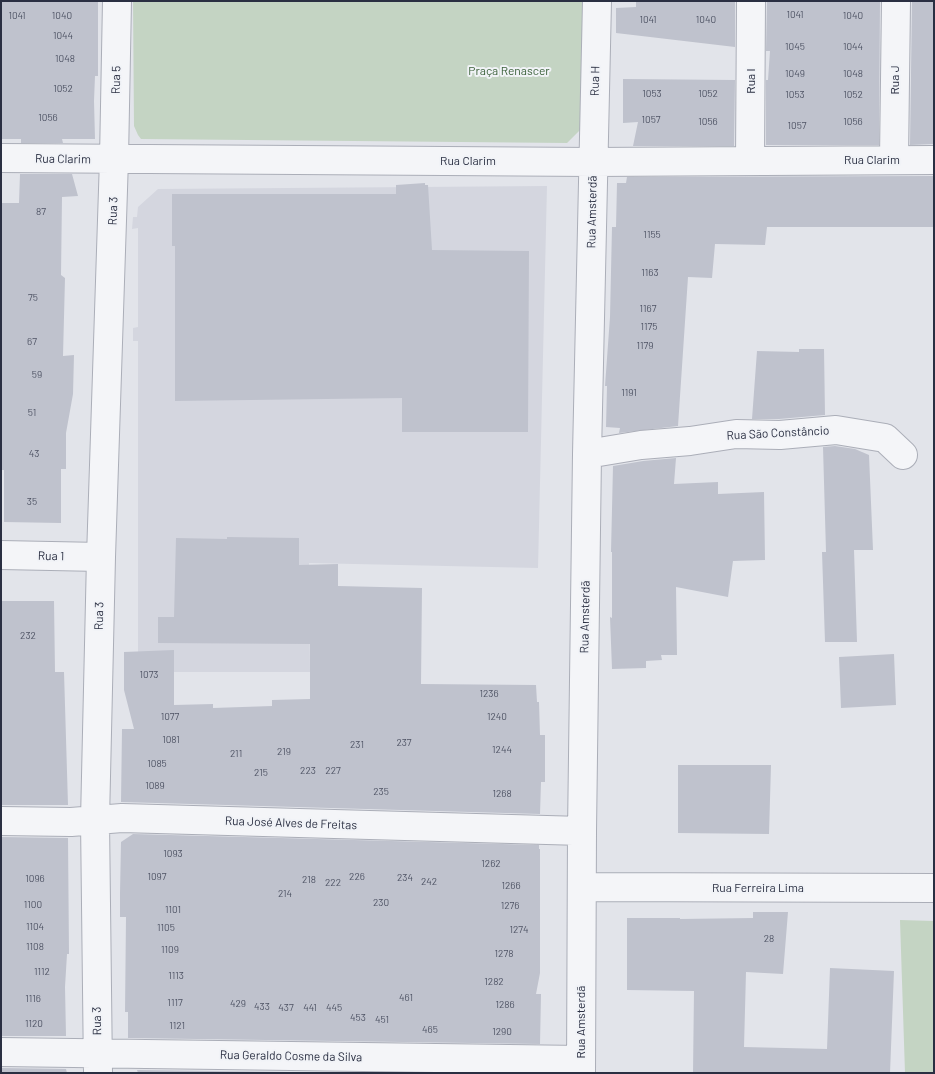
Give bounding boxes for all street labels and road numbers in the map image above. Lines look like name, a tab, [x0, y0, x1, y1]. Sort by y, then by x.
street label: Rua J	[888, 65, 902, 95]
street label: Rua 5	[109, 66, 123, 94]
street label: Rua H	[588, 66, 602, 96]
street label: Rua I	[744, 68, 758, 94]
street label: Rua Clarim	[35, 151, 91, 167]
street label: Rua Clarim	[844, 153, 900, 167]
street label: Rua Clarim	[440, 154, 496, 168]
street label: Rua Amsterdã	[584, 175, 600, 249]
street label: Rua 3	[105, 197, 121, 225]
street label: Rua São Constâncio	[726, 423, 830, 443]
street label: Rua 1	[38, 549, 64, 563]
street label: Rua Amsterdã	[577, 580, 593, 654]
street label: Rua 3	[92, 602, 106, 630]
street label: Rua José Alves de Freitas	[225, 813, 357, 833]
street label: Rua Ferreira Lima	[712, 881, 804, 895]
street label: Rua Amsterdã	[574, 986, 588, 1058]
street label: Rua 3	[90, 1007, 104, 1035]
street label: Rua Geraldo Cosme da Silva	[220, 1048, 362, 1064]

